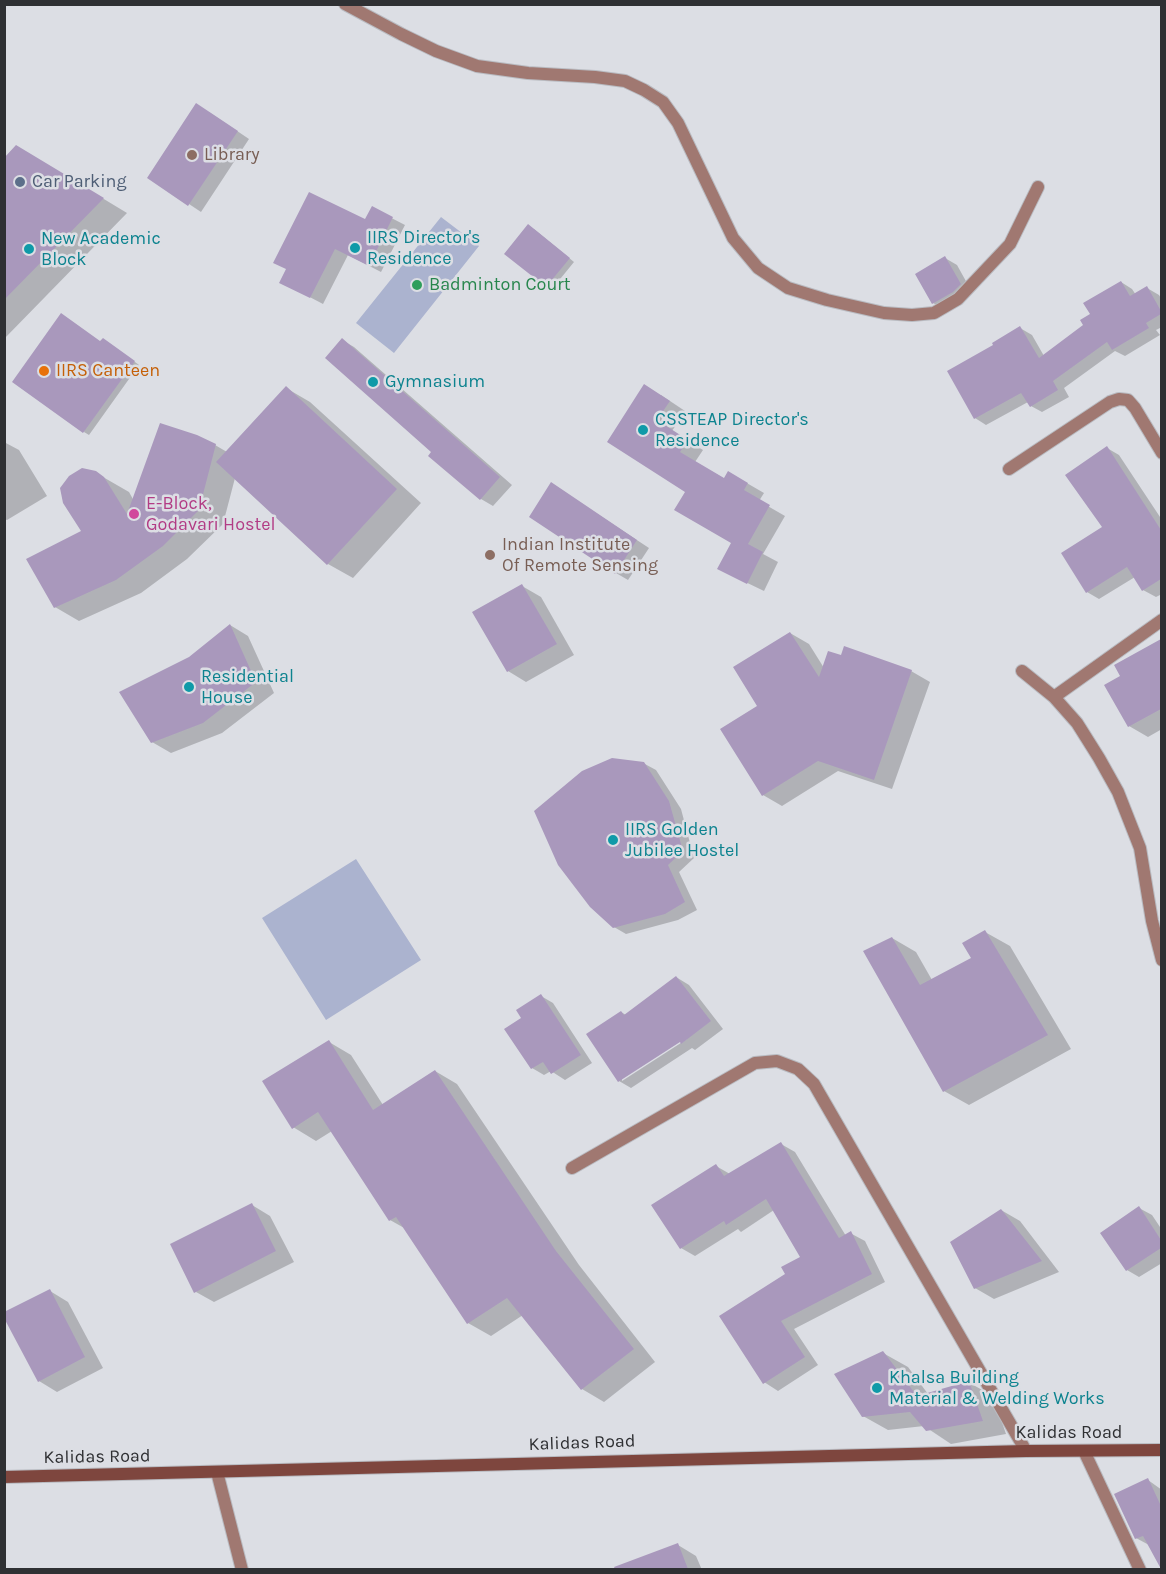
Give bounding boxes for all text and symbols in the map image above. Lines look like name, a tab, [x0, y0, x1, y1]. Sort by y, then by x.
place label: Library	[204, 144, 260, 166]
marker: Library	[185, 148, 199, 162]
place label: Car Parking	[32, 171, 127, 193]
marker: Car Parking	[13, 175, 27, 189]
place label: IIRS Director's Residence	[367, 227, 481, 270]
place label: New Academic Block	[41, 228, 161, 270]
marker: IIRS Director's Residence	[348, 241, 362, 255]
marker: New Academic Block	[22, 242, 36, 256]
place label: Badminton Court	[429, 274, 571, 296]
marker: Badminton Court	[410, 278, 424, 292]
place label: IIRS Canteen	[56, 360, 160, 382]
marker: IIRS Canteen	[37, 364, 51, 378]
place label: Gymnasium	[385, 371, 485, 393]
marker: Gymnasium	[366, 375, 380, 389]
place label: CSSTEAP Director's Residence	[655, 409, 809, 452]
marker: CSSTEAP Director's Residence	[636, 423, 650, 437]
place label: E-Block, Godavari Hostel	[146, 493, 275, 536]
marker: E-Block, Godavari Hostel	[127, 507, 141, 521]
place label: Indian Institute Of Remote Sensing	[502, 534, 658, 576]
marker: Indian Institute Of Remote Sensing	[483, 548, 497, 562]
place label: Residential House	[201, 666, 294, 708]
marker: Residential House	[182, 680, 196, 694]
place label: IIRS Golden Jubilee Hostel	[625, 819, 739, 862]
marker: IIRS Golden Jubilee Hostel	[606, 833, 620, 847]
place label: Khalsa Building Material & Welding Works	[889, 1367, 1105, 1410]
marker: Khalsa Building Material & Welding Works	[870, 1381, 884, 1395]
street label: Kalidas Road	[1016, 1422, 1122, 1444]
street label: Kalidas Road	[528, 1430, 636, 1456]
street label: Kalidas Road	[43, 1445, 151, 1469]

